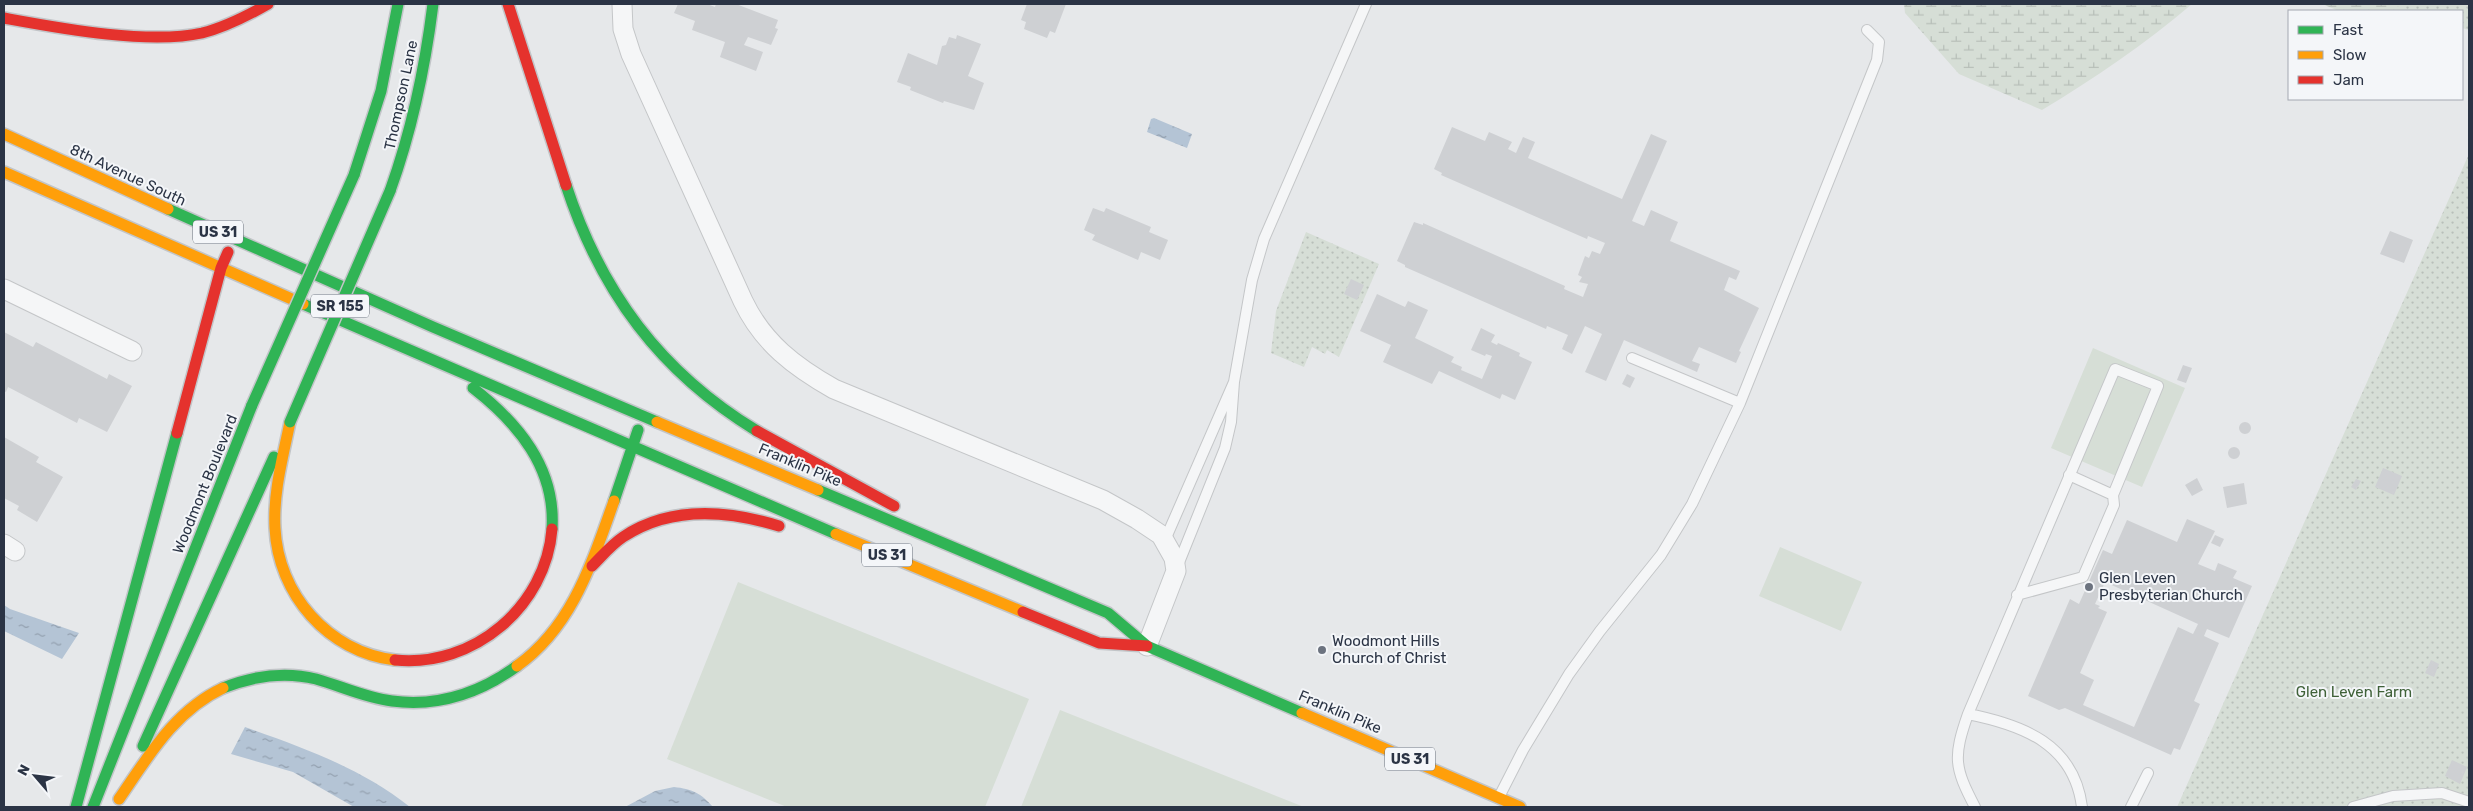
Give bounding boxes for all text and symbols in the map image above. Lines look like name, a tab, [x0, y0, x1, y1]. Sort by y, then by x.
legend	[2288, 10, 2463, 100]
text: Fast	[2333, 21, 2363, 39]
street label: Thompson Lane	[381, 39, 421, 151]
text: Slow	[2333, 46, 2366, 64]
text: Jam	[2333, 71, 2364, 89]
street label: 8th Avenue South	[67, 140, 189, 210]
road number: US 31	[193, 220, 243, 243]
road number: SR 155	[311, 294, 369, 318]
street label: Woodmont Boulevard	[169, 412, 241, 556]
street label: Franklin Pike	[756, 439, 844, 491]
road number: US 31	[862, 544, 912, 566]
place label: Glen Leven Presbyterian Church	[2099, 569, 2243, 604]
marker: Glen Leven Presbyterian Church	[2083, 581, 2095, 593]
place label: Woodmont Hills Church of Christ	[1332, 632, 1447, 667]
marker: Woodmont Hills Church of Christ	[1316, 644, 1328, 656]
park label: Glen Leven Farm	[2296, 683, 2412, 701]
street label: Franklin Pike	[1296, 686, 1384, 738]
road number: US 31	[1385, 748, 1435, 771]
north arrow	[10, 751, 60, 801]
text: N	[14, 762, 34, 779]

